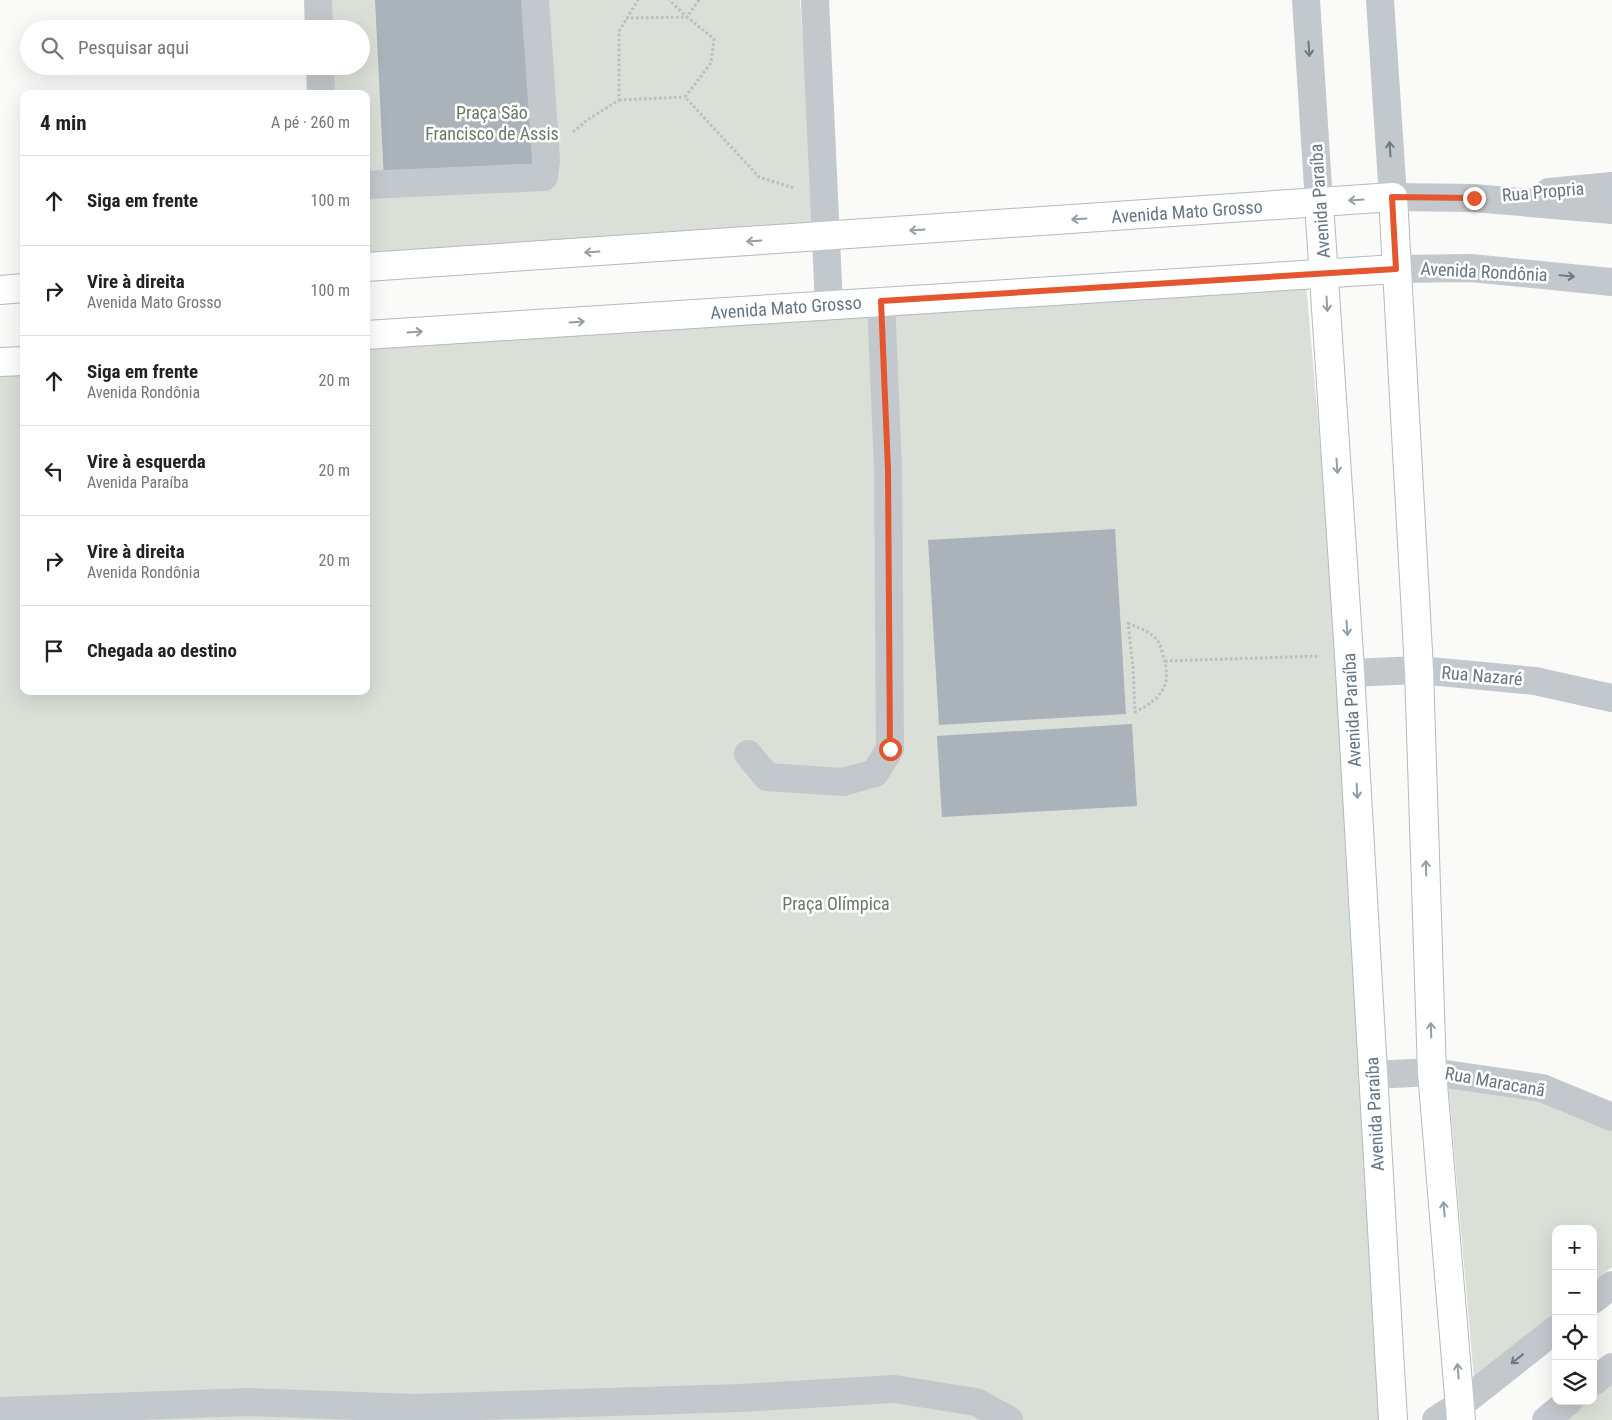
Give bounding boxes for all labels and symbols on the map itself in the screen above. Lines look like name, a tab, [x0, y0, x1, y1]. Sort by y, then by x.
one-way arrow	[1305, 40, 1314, 56]
park label: Praça São Francisco de Assis	[425, 102, 559, 144]
one-way arrow	[1385, 141, 1394, 157]
street label: Avenida Paraíba	[1305, 143, 1334, 259]
street label: Rua Propria	[1501, 177, 1585, 206]
route end	[1463, 187, 1486, 210]
street label: Avenida Mato Grosso	[1111, 196, 1263, 227]
one-way arrow	[1348, 196, 1364, 205]
one-way arrow	[1071, 215, 1087, 224]
one-way arrow	[909, 225, 925, 235]
one-way arrow	[747, 236, 763, 245]
one-way arrow	[585, 247, 601, 256]
street label: Avenida Rondônia	[1420, 258, 1548, 285]
one-way arrow	[1559, 271, 1575, 281]
street label: Avenida Mato Grosso	[710, 292, 862, 323]
one-way arrow	[1323, 296, 1332, 312]
one-way arrow	[569, 317, 585, 326]
one-way arrow	[407, 327, 423, 337]
one-way arrow	[1333, 458, 1342, 474]
one-way arrow	[1343, 620, 1352, 636]
street label: Avenida Paraíba	[1338, 652, 1365, 768]
street label: Rua Nazaré	[1441, 662, 1523, 689]
route start	[879, 738, 902, 761]
one-way arrow	[1352, 782, 1361, 798]
one-way arrow	[1421, 860, 1430, 876]
park label: Praça Olímpica	[782, 893, 890, 914]
one-way arrow	[1426, 1022, 1436, 1038]
street label: Avenida Paraíba	[1361, 1056, 1388, 1172]
street label: Rua Maracanã	[1443, 1062, 1547, 1101]
one-way arrow	[1439, 1202, 1449, 1218]
one-way arrow	[1511, 1354, 1524, 1365]
one-way arrow	[1453, 1364, 1462, 1380]

